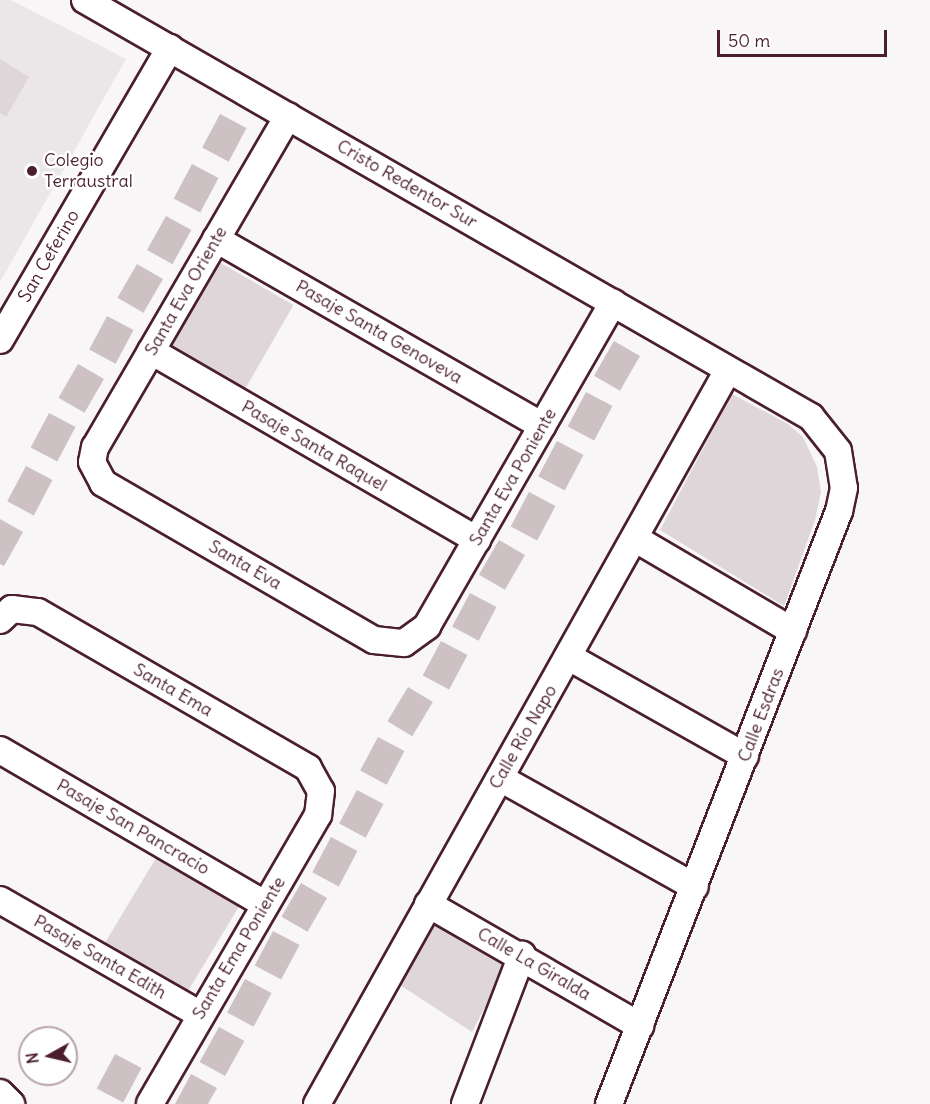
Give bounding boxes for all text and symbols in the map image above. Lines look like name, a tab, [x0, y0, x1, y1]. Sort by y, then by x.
scale bar	[720, 18, 890, 56]
text: 50 m	[728, 29, 770, 52]
street label: Cristo Redentor Sur	[333, 135, 481, 233]
place label: Colegio Terraustral	[44, 150, 133, 192]
marker: Colegio Terraustral	[25, 164, 39, 178]
street label: San Ceferino	[14, 206, 84, 306]
street label: Santa Eva Oriente	[140, 223, 232, 359]
street label: Pasaje Santa Genoveva	[292, 275, 466, 389]
street label: Pasaje Santa Raquel	[238, 396, 390, 496]
street label: Santa Eva Poniente	[465, 404, 561, 550]
street label: Santa Eva	[205, 536, 285, 594]
street label: Santa Ema	[130, 659, 216, 721]
street label: Calle Esdras	[733, 665, 789, 765]
street label: Calle Río Napo	[484, 681, 562, 793]
street label: Pasaje San Pancracio	[53, 774, 213, 880]
street label: Santa Ema Poniente	[188, 873, 290, 1023]
street label: Pasaje Santa Edith	[30, 910, 170, 1004]
street label: Calle La Giralda	[473, 923, 595, 1005]
north arrow	[18, 1026, 78, 1086]
text: N	[21, 1051, 43, 1065]

